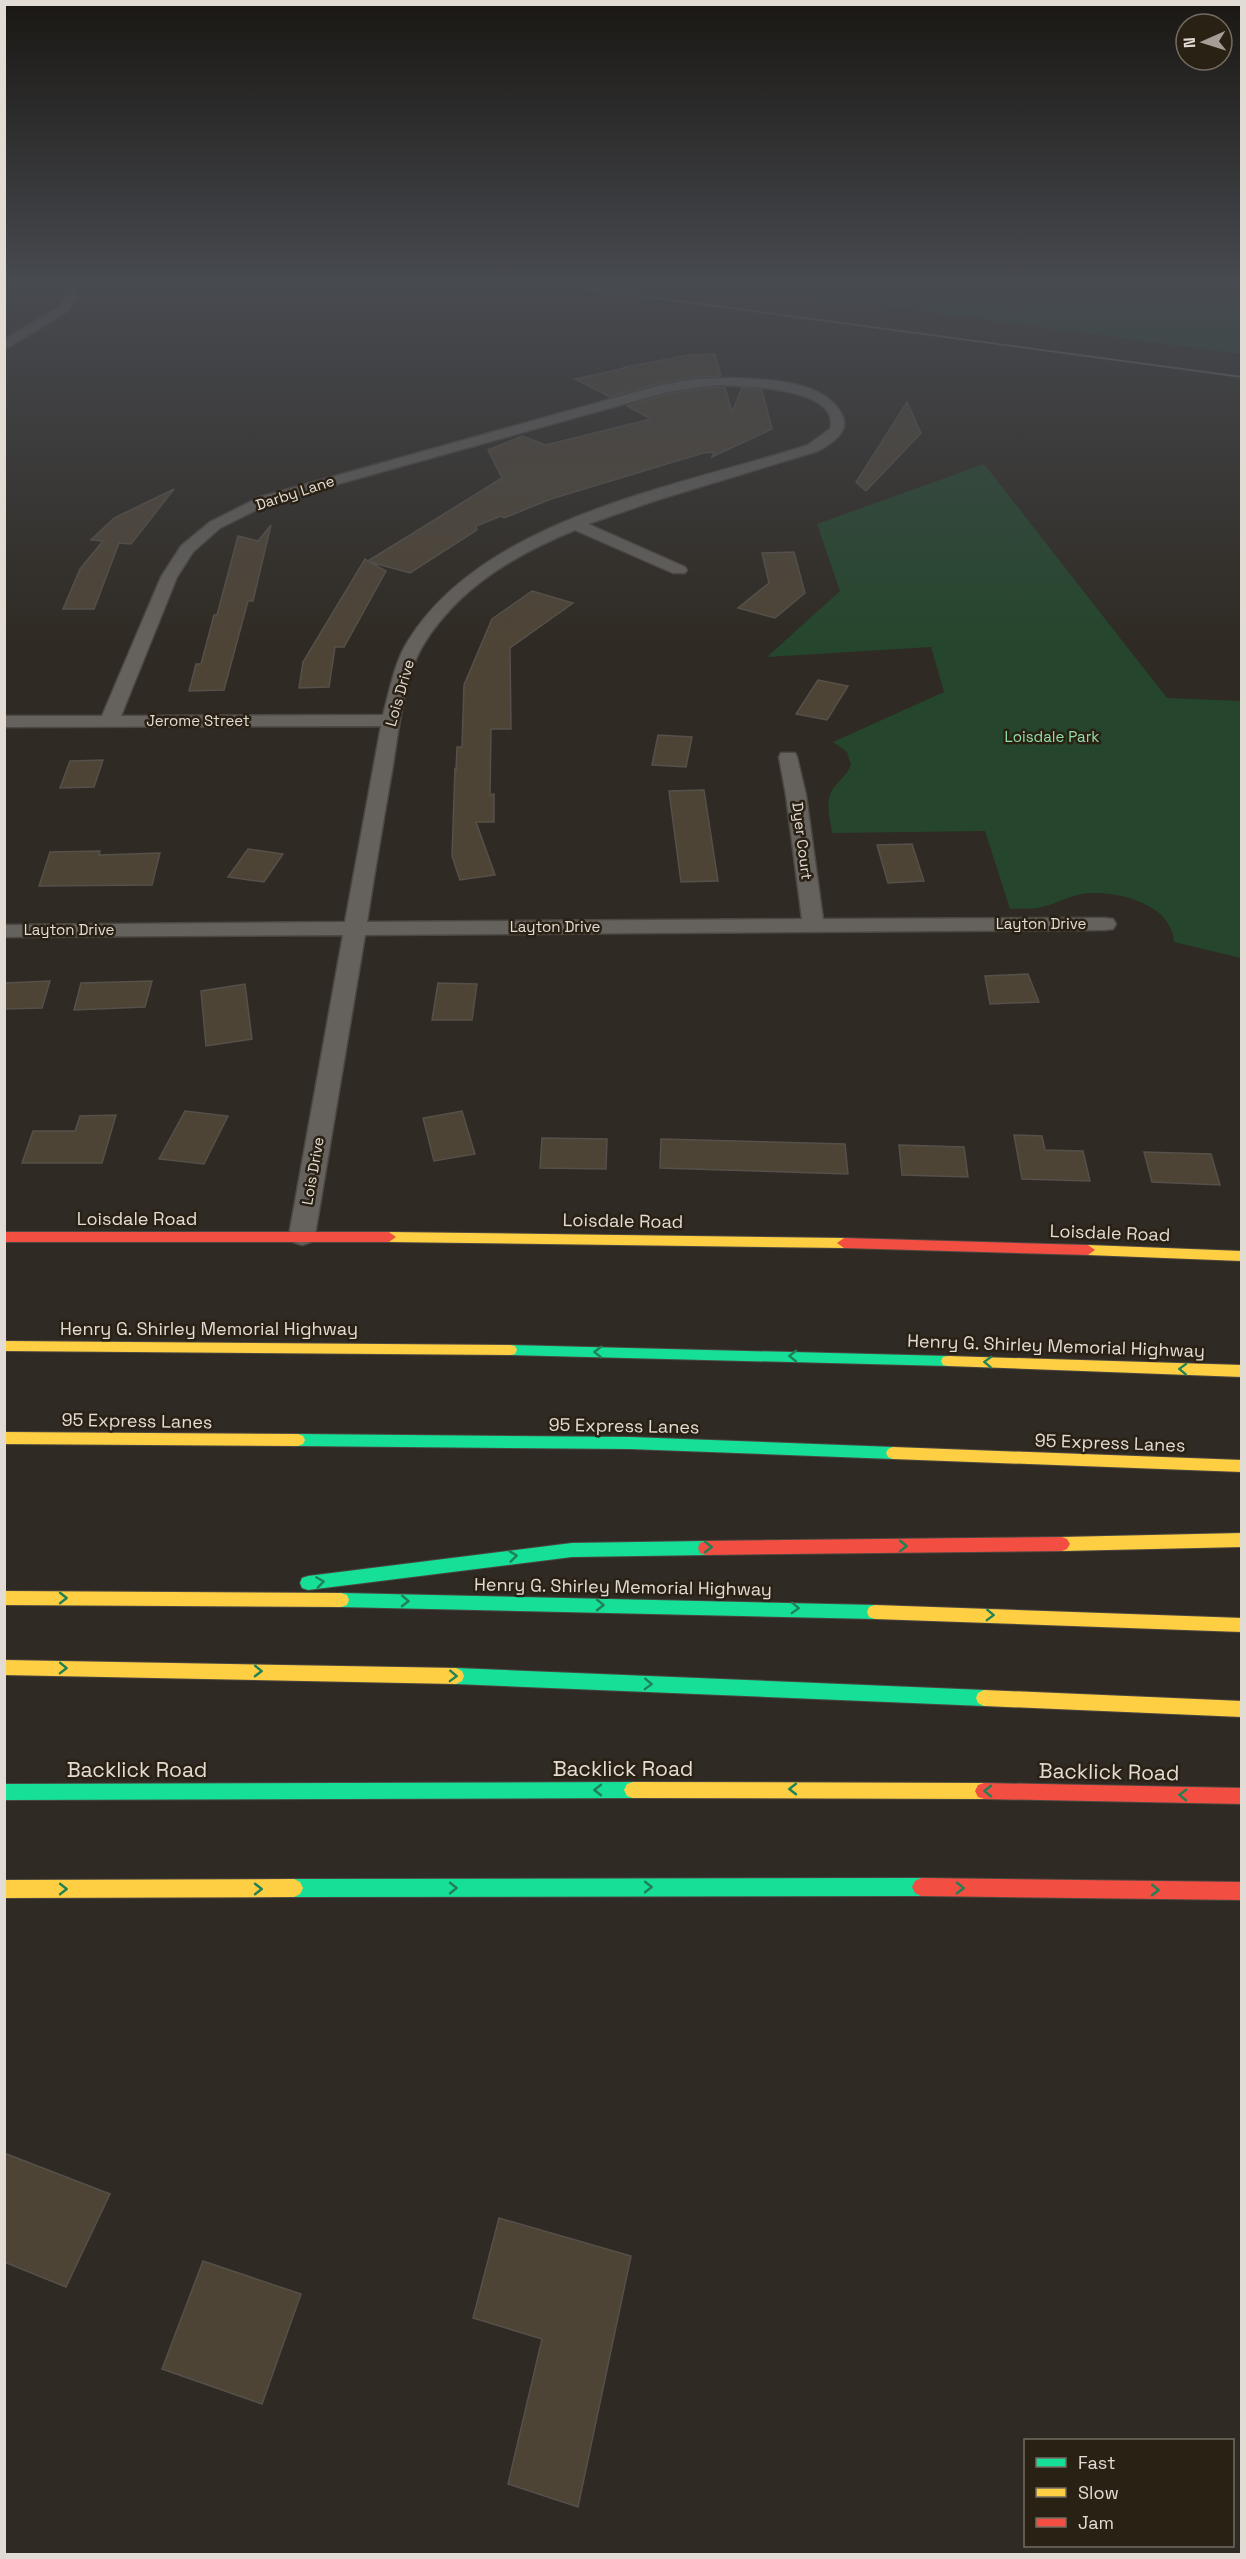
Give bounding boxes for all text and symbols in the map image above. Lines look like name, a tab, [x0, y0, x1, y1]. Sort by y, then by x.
north arrow	[1174, 12, 1234, 72]
text: N	[1179, 37, 1200, 49]
street label: Darby Lane	[253, 471, 337, 514]
street label: Lois Drive	[381, 657, 418, 729]
street label: Jerome Street	[146, 711, 250, 730]
park label: Loisdale Park	[1005, 727, 1099, 746]
street label: Dyer Court	[788, 801, 817, 881]
street label: Layton Drive	[996, 914, 1086, 933]
street label: Layton Drive	[510, 917, 600, 936]
street label: Layton Drive	[24, 920, 114, 939]
street label: Lois Drive	[297, 1135, 328, 1206]
street label: Loisdale Road	[77, 1207, 197, 1230]
street label: Loisdale Road	[563, 1208, 684, 1233]
street label: Loisdale Road	[1049, 1219, 1171, 1246]
street label: Henry G. Shirley Memorial Highway	[60, 1317, 358, 1340]
street label: Henry G. Shirley Memorial Highway	[907, 1329, 1205, 1362]
one-way arrow	[594, 1346, 603, 1358]
one-way arrow	[789, 1350, 798, 1362]
one-way arrow	[984, 1356, 993, 1368]
one-way arrow	[1179, 1362, 1188, 1375]
street label: 95 Express Lanes	[61, 1408, 213, 1433]
street label: 95 Express Lanes	[548, 1413, 700, 1438]
street label: 95 Express Lanes	[1034, 1428, 1186, 1457]
one-way arrow	[898, 1540, 907, 1552]
one-way arrow	[703, 1541, 712, 1553]
one-way arrow	[509, 1550, 518, 1563]
street label: Henry G. Shirley Memorial Highway	[474, 1572, 772, 1601]
one-way arrow	[315, 1576, 325, 1588]
one-way arrow	[58, 1592, 67, 1604]
one-way arrow	[400, 1595, 409, 1607]
one-way arrow	[595, 1598, 604, 1611]
one-way arrow	[790, 1602, 799, 1615]
one-way arrow	[985, 1609, 994, 1621]
one-way arrow	[58, 1661, 67, 1674]
one-way arrow	[253, 1665, 262, 1677]
one-way arrow	[448, 1669, 457, 1682]
one-way arrow	[643, 1678, 652, 1690]
street label: Backlick Road	[553, 1755, 693, 1782]
street label: Backlick Road	[67, 1756, 207, 1783]
street label: Backlick Road	[1038, 1757, 1180, 1786]
one-way arrow	[789, 1783, 798, 1795]
one-way arrow	[594, 1784, 603, 1796]
one-way arrow	[984, 1785, 993, 1797]
one-way arrow	[1179, 1789, 1188, 1801]
one-way arrow	[643, 1881, 652, 1893]
one-way arrow	[956, 1881, 965, 1894]
one-way arrow	[448, 1882, 457, 1894]
one-way arrow	[58, 1883, 67, 1895]
one-way arrow	[253, 1883, 262, 1895]
one-way arrow	[1151, 1884, 1160, 1896]
legend	[1024, 2439, 1234, 2547]
text: Fast	[1078, 2451, 1115, 2474]
text: Slow	[1078, 2481, 1119, 2504]
text: Jam	[1078, 2511, 1114, 2534]

